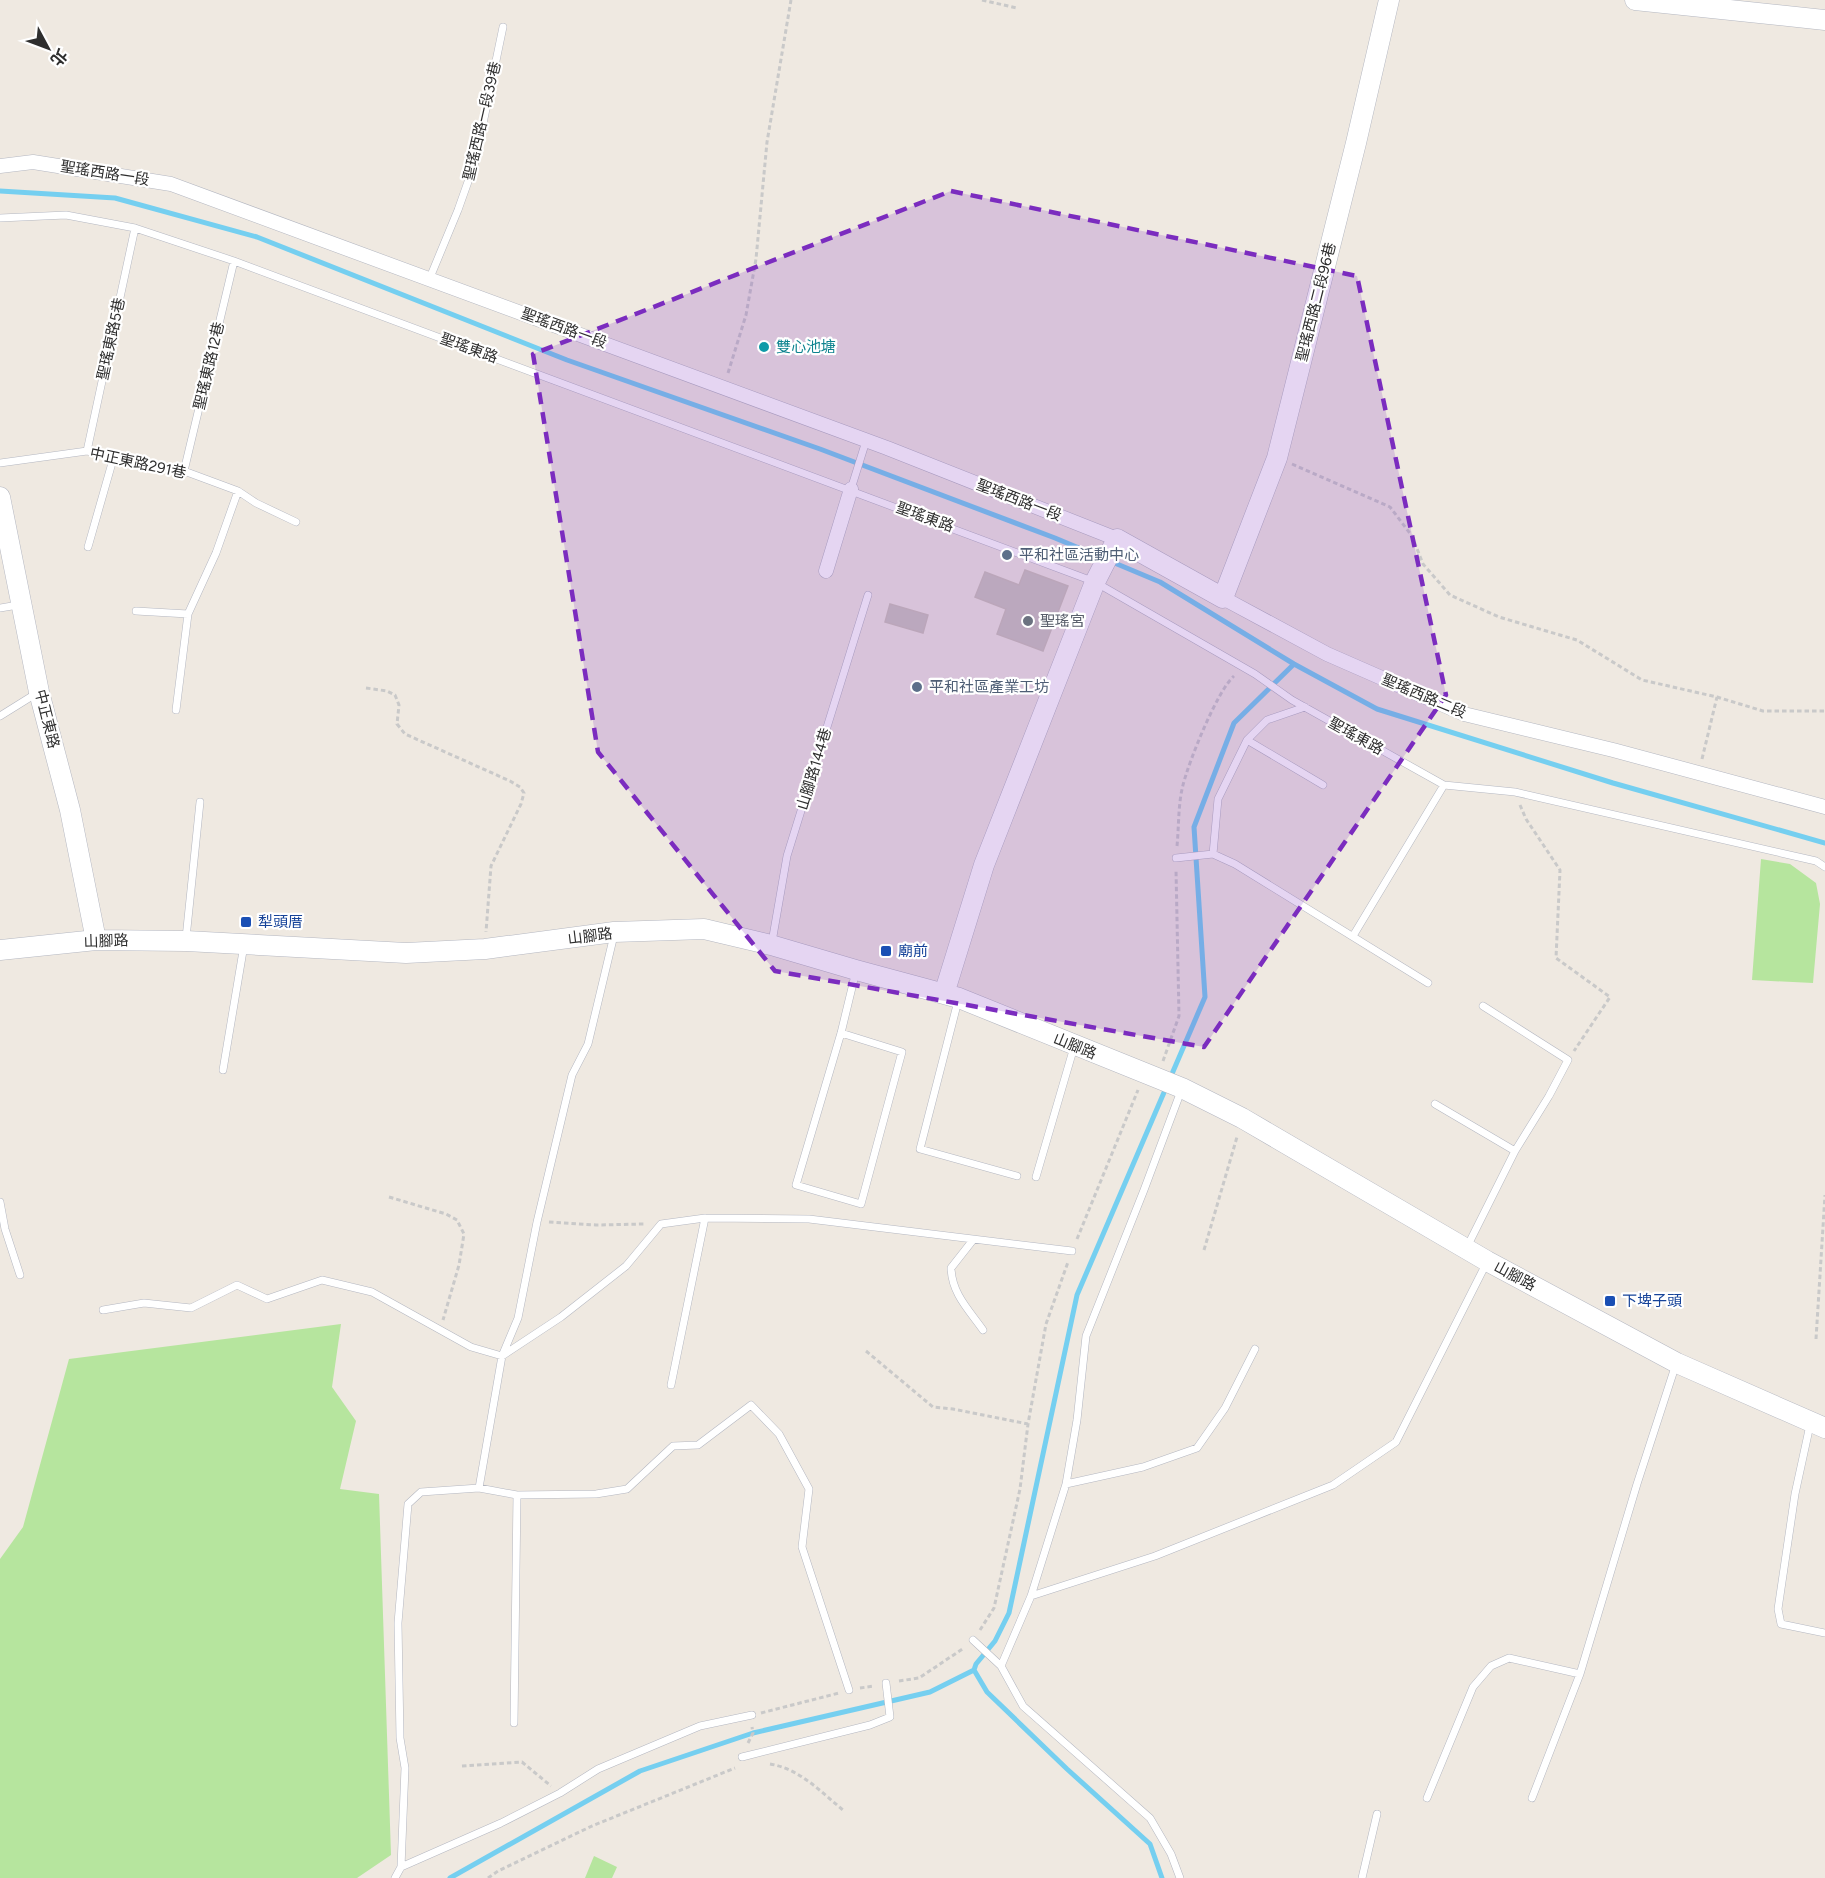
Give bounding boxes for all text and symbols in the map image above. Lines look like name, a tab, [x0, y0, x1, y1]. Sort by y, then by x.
north arrow	[18, 18, 78, 78]
text: 北	[47, 45, 71, 70]
street label: 聖瑤西路一段39巷	[460, 60, 504, 182]
street label: 聖瑤西路一段	[59, 157, 151, 189]
street label: 聖瑤西路二段96巷	[1293, 241, 1339, 363]
street label: 聖瑤東路5巷	[94, 296, 128, 382]
street label: 聖瑤西路一段	[519, 304, 609, 352]
street label: 聖瑤東路12巷	[190, 320, 228, 412]
street label: 聖瑤東路	[438, 329, 500, 367]
place label: 雙心池塘	[776, 338, 836, 356]
marker: 雙心池塘	[757, 340, 771, 354]
street label: 中正東路291巷	[88, 444, 188, 482]
street label: 聖瑤西路一段	[974, 475, 1064, 525]
street label: 聖瑤東路	[894, 498, 956, 536]
place label: 平和社區活動中心	[1019, 546, 1139, 564]
marker: 平和社區活動中心	[1000, 548, 1014, 562]
place label: 聖瑤宮	[1040, 612, 1085, 630]
marker: 聖瑤宮	[1021, 614, 1035, 628]
street label: 聖瑤西路二段	[1379, 670, 1469, 722]
place label: 平和社區產業工坊	[929, 678, 1049, 696]
marker: 平和社區產業工坊	[910, 680, 924, 694]
street label: 中正東路	[31, 688, 63, 750]
street label: 聖瑤東路	[1325, 714, 1387, 758]
street label: 山腳路144巷	[793, 726, 835, 812]
place label: 犁頭厝	[258, 913, 303, 931]
marker: 犁頭厝	[239, 915, 253, 929]
street label: 山腳路	[567, 924, 613, 948]
street label: 山腳路	[83, 931, 129, 951]
place label: 廟前	[898, 942, 928, 960]
marker: 廟前	[879, 944, 893, 958]
street label: 山腳路	[1051, 1029, 1099, 1063]
street label: 山腳路	[1491, 1257, 1539, 1295]
place label: 下埤子頭	[1622, 1292, 1682, 1310]
marker: 下埤子頭	[1603, 1294, 1617, 1308]

